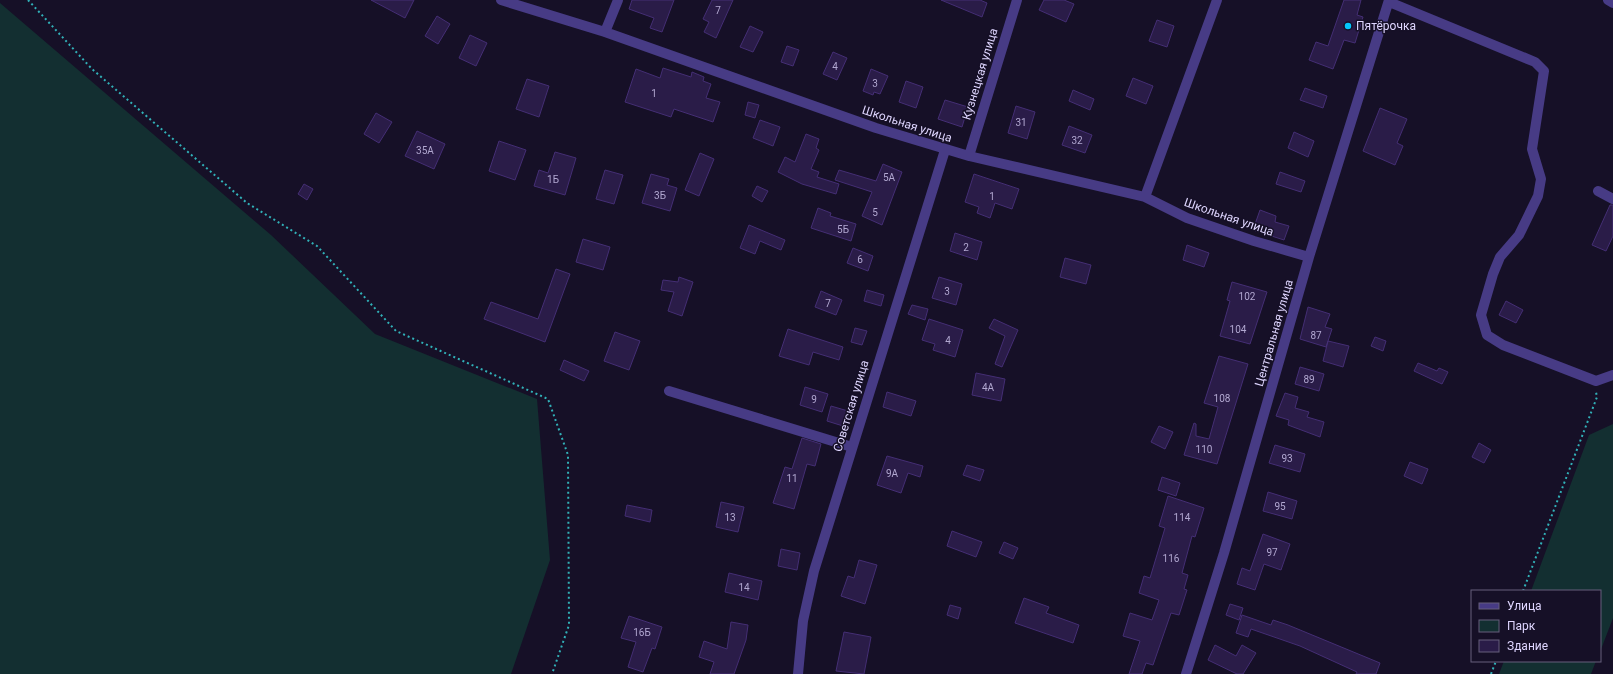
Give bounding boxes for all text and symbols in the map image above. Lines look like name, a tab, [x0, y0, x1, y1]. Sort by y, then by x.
house number: 7	[715, 5, 721, 16]
place label: Пятёрочка	[1356, 19, 1416, 33]
marker: Пятёрочка	[1343, 21, 1353, 31]
street label: Кузнецкая улица	[959, 26, 1001, 122]
house number: 4	[832, 61, 838, 72]
house number: 3	[872, 78, 878, 89]
house number: 1	[651, 88, 657, 99]
street label: Школьная улица	[860, 103, 954, 145]
house number: 31	[1015, 117, 1027, 128]
house number: 32	[1071, 135, 1083, 146]
house number: 35А	[416, 145, 434, 156]
house number: 5А	[883, 172, 896, 183]
house number: 1Б	[547, 174, 559, 185]
house number: 3Б	[654, 190, 666, 201]
house number: 1	[989, 191, 995, 202]
street label: Школьная улица	[1182, 195, 1276, 239]
house number: 5	[872, 207, 878, 218]
house number: 5Б	[837, 224, 849, 235]
house number: 2	[963, 242, 969, 253]
house number: 6	[857, 254, 863, 265]
street label: Центральная улица	[1252, 278, 1296, 388]
house number: 3	[944, 286, 950, 297]
house number: 102	[1239, 291, 1256, 302]
house number: 7	[825, 298, 831, 309]
house number: 104	[1230, 324, 1247, 335]
house number: 87	[1310, 330, 1322, 341]
house number: 4	[945, 335, 951, 346]
street label: Советская улица	[830, 359, 872, 453]
house number: 89	[1303, 374, 1315, 385]
house number: 4А	[982, 382, 995, 393]
house number: 108	[1214, 393, 1231, 404]
house number: 9	[811, 394, 817, 405]
house number: 110	[1196, 444, 1213, 455]
house number: 93	[1281, 453, 1293, 464]
house number: 9А	[886, 468, 899, 479]
house number: 11	[786, 473, 798, 484]
house number: 95	[1274, 501, 1286, 512]
house number: 13	[724, 512, 736, 523]
house number: 114	[1174, 512, 1191, 523]
house number: 97	[1266, 547, 1278, 558]
house number: 116	[1163, 553, 1180, 564]
house number: 14	[738, 582, 750, 593]
legend	[1471, 590, 1601, 662]
text: Улица	[1507, 599, 1542, 613]
text: Парк	[1507, 619, 1536, 633]
house number: 16Б	[633, 627, 651, 638]
text: Здание	[1507, 639, 1548, 653]

